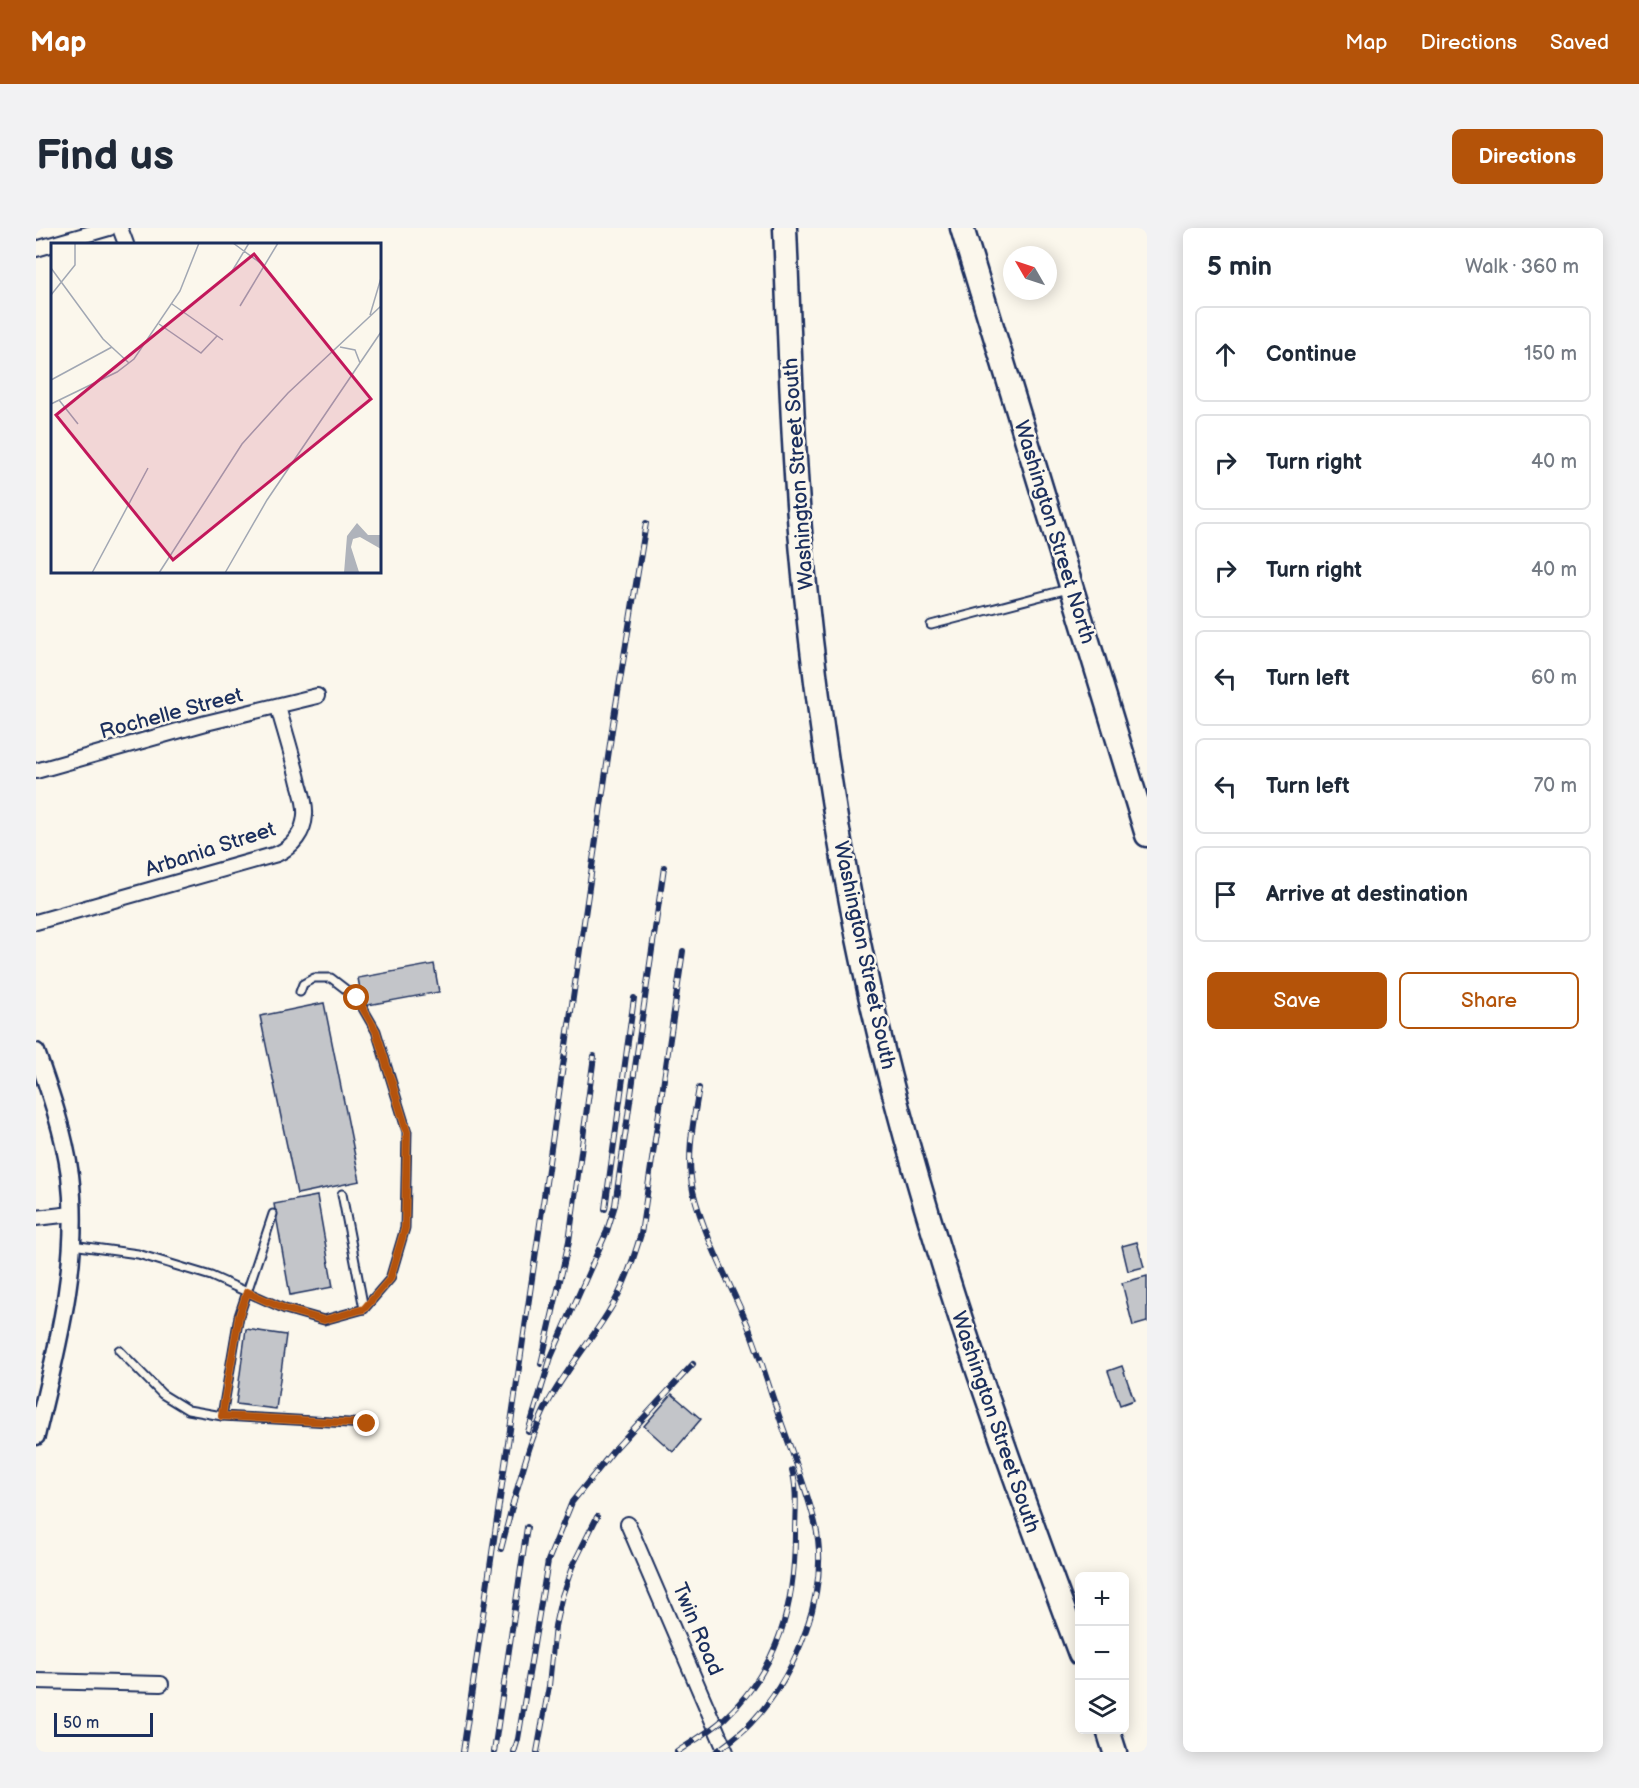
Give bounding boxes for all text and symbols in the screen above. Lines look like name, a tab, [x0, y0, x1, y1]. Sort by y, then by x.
text: Map	[30, 26, 86, 59]
text: Map	[1345, 30, 1388, 55]
text: Directions	[1421, 30, 1517, 55]
text: Saved	[1550, 30, 1609, 55]
button: Directions	[1452, 129, 1603, 184]
text: Find us	[36, 131, 174, 182]
inset map	[51, 243, 381, 573]
north arrow	[1003, 246, 1057, 300]
text: 5 min	[1207, 252, 1272, 283]
text: Walk · 360 m	[1465, 255, 1579, 279]
icon: ahead	[1209, 338, 1242, 371]
text: Continue	[1266, 341, 1356, 368]
text: 150 m	[1524, 342, 1577, 366]
street label: Washington Street South	[778, 357, 819, 591]
street label: Washington Street North	[1009, 417, 1100, 647]
icon: right	[1209, 446, 1242, 479]
text: Turn right	[1266, 449, 1362, 476]
text: 40 m	[1531, 450, 1577, 474]
icon: right	[1209, 554, 1242, 587]
text: Turn right	[1266, 557, 1362, 584]
text: 40 m	[1531, 558, 1577, 582]
icon: left	[1209, 662, 1242, 695]
text: Turn left	[1266, 665, 1350, 692]
text: 60 m	[1531, 666, 1577, 690]
street label: Rochelle Street	[97, 682, 246, 745]
icon: left	[1209, 770, 1242, 803]
text: Turn left	[1266, 773, 1350, 800]
text: 70 m	[1533, 774, 1577, 798]
street label: Arbania Street	[142, 816, 279, 882]
street label: Washington Street South	[828, 839, 901, 1071]
icon: arrive	[1209, 878, 1242, 911]
text: Arrive at destination	[1266, 881, 1468, 908]
button: Save	[1207, 972, 1387, 1029]
button: Share	[1399, 972, 1579, 1029]
route start	[343, 984, 369, 1010]
street label: Washington Street South	[946, 1308, 1045, 1536]
route end	[353, 1410, 379, 1436]
map controls	[1075, 1572, 1129, 1734]
button: +	[1075, 1572, 1129, 1626]
street label: Twin Road	[667, 1579, 728, 1679]
button: −	[1075, 1626, 1129, 1680]
button: layers	[1075, 1680, 1129, 1734]
scale bar	[54, 1710, 153, 1738]
text: 50 m	[63, 1714, 99, 1733]

